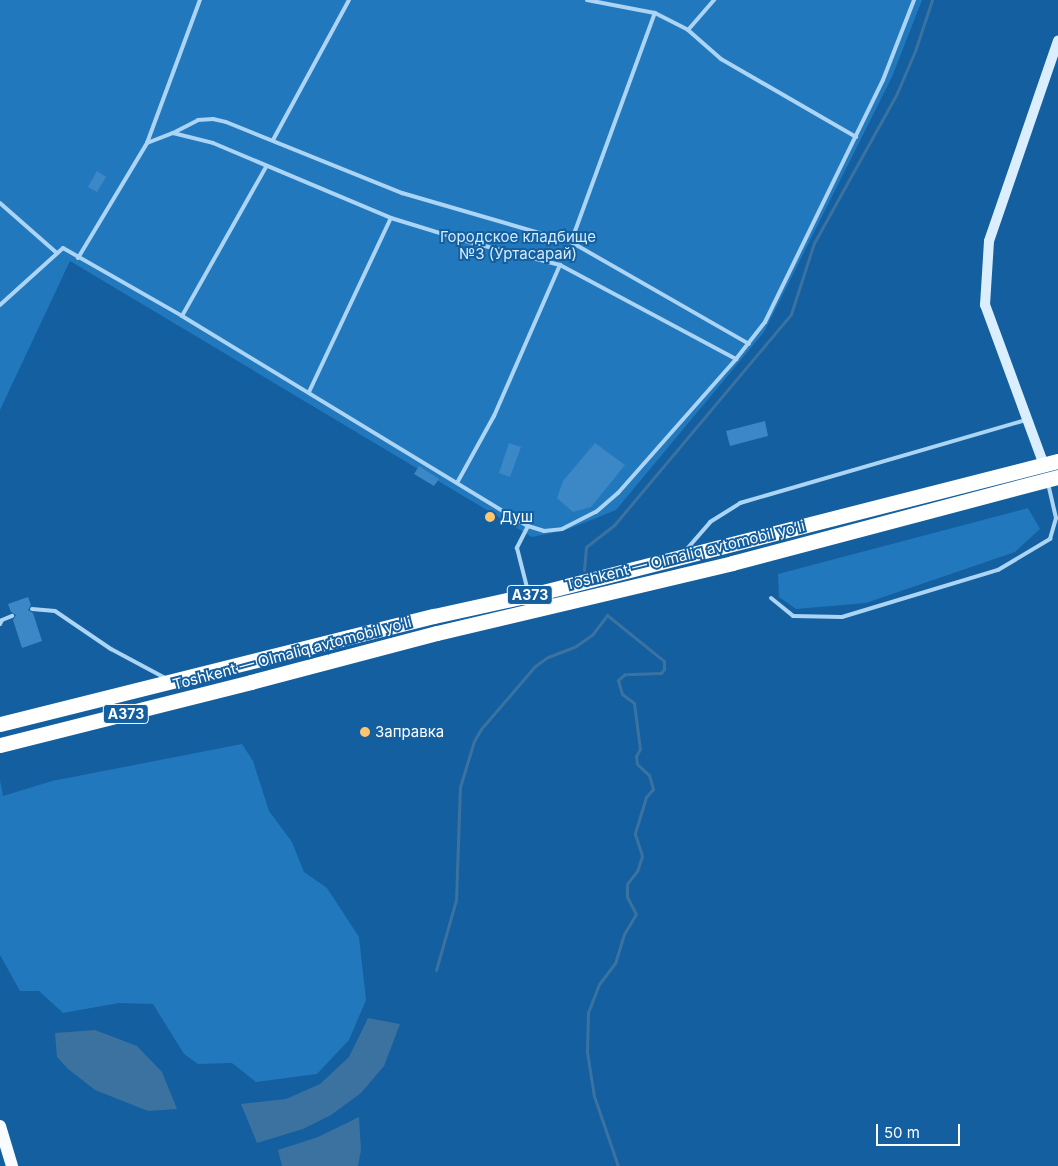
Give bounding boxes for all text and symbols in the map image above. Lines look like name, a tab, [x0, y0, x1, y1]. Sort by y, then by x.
park label: Городское кладбище №3 (Уртасарай)	[440, 227, 596, 262]
place label: Душ	[500, 508, 533, 526]
marker: Душ	[484, 511, 496, 523]
street label: Toshkent — Olmaliq avtomobil yo‘li	[563, 516, 807, 594]
road number: A373	[506, 584, 554, 606]
street label: Toshkent — Olmaliq avtomobil yo‘li	[171, 612, 413, 694]
road number: A373	[102, 702, 150, 726]
place label: Заправка	[375, 723, 444, 741]
marker: Заправка	[359, 726, 371, 738]
scale bar	[878, 1114, 962, 1146]
text: 50 m	[884, 1123, 920, 1142]

